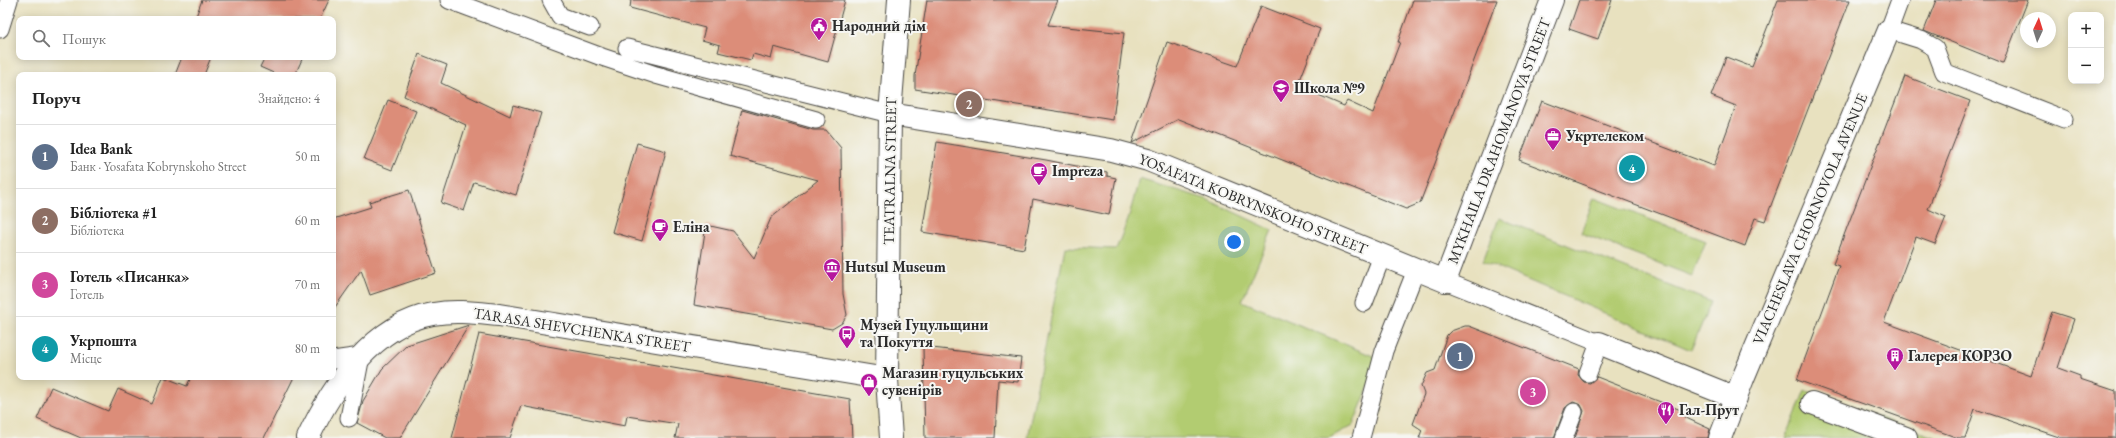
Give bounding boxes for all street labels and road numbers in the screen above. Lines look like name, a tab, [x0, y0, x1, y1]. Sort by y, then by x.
street label: MYKHAILA DRAHOMANOVA STREET	[1443, 14, 1555, 266]
street label: VIACHESLAVA CHORNOVOLA AVENUE	[1748, 90, 1871, 347]
street label: TEATRALNA STREET	[879, 96, 900, 245]
street label: YOSAFATA KOBRYNSKOHO STREET	[1136, 149, 1371, 259]
street label: TARASA SHEVCHENKA STREET	[472, 303, 693, 356]

